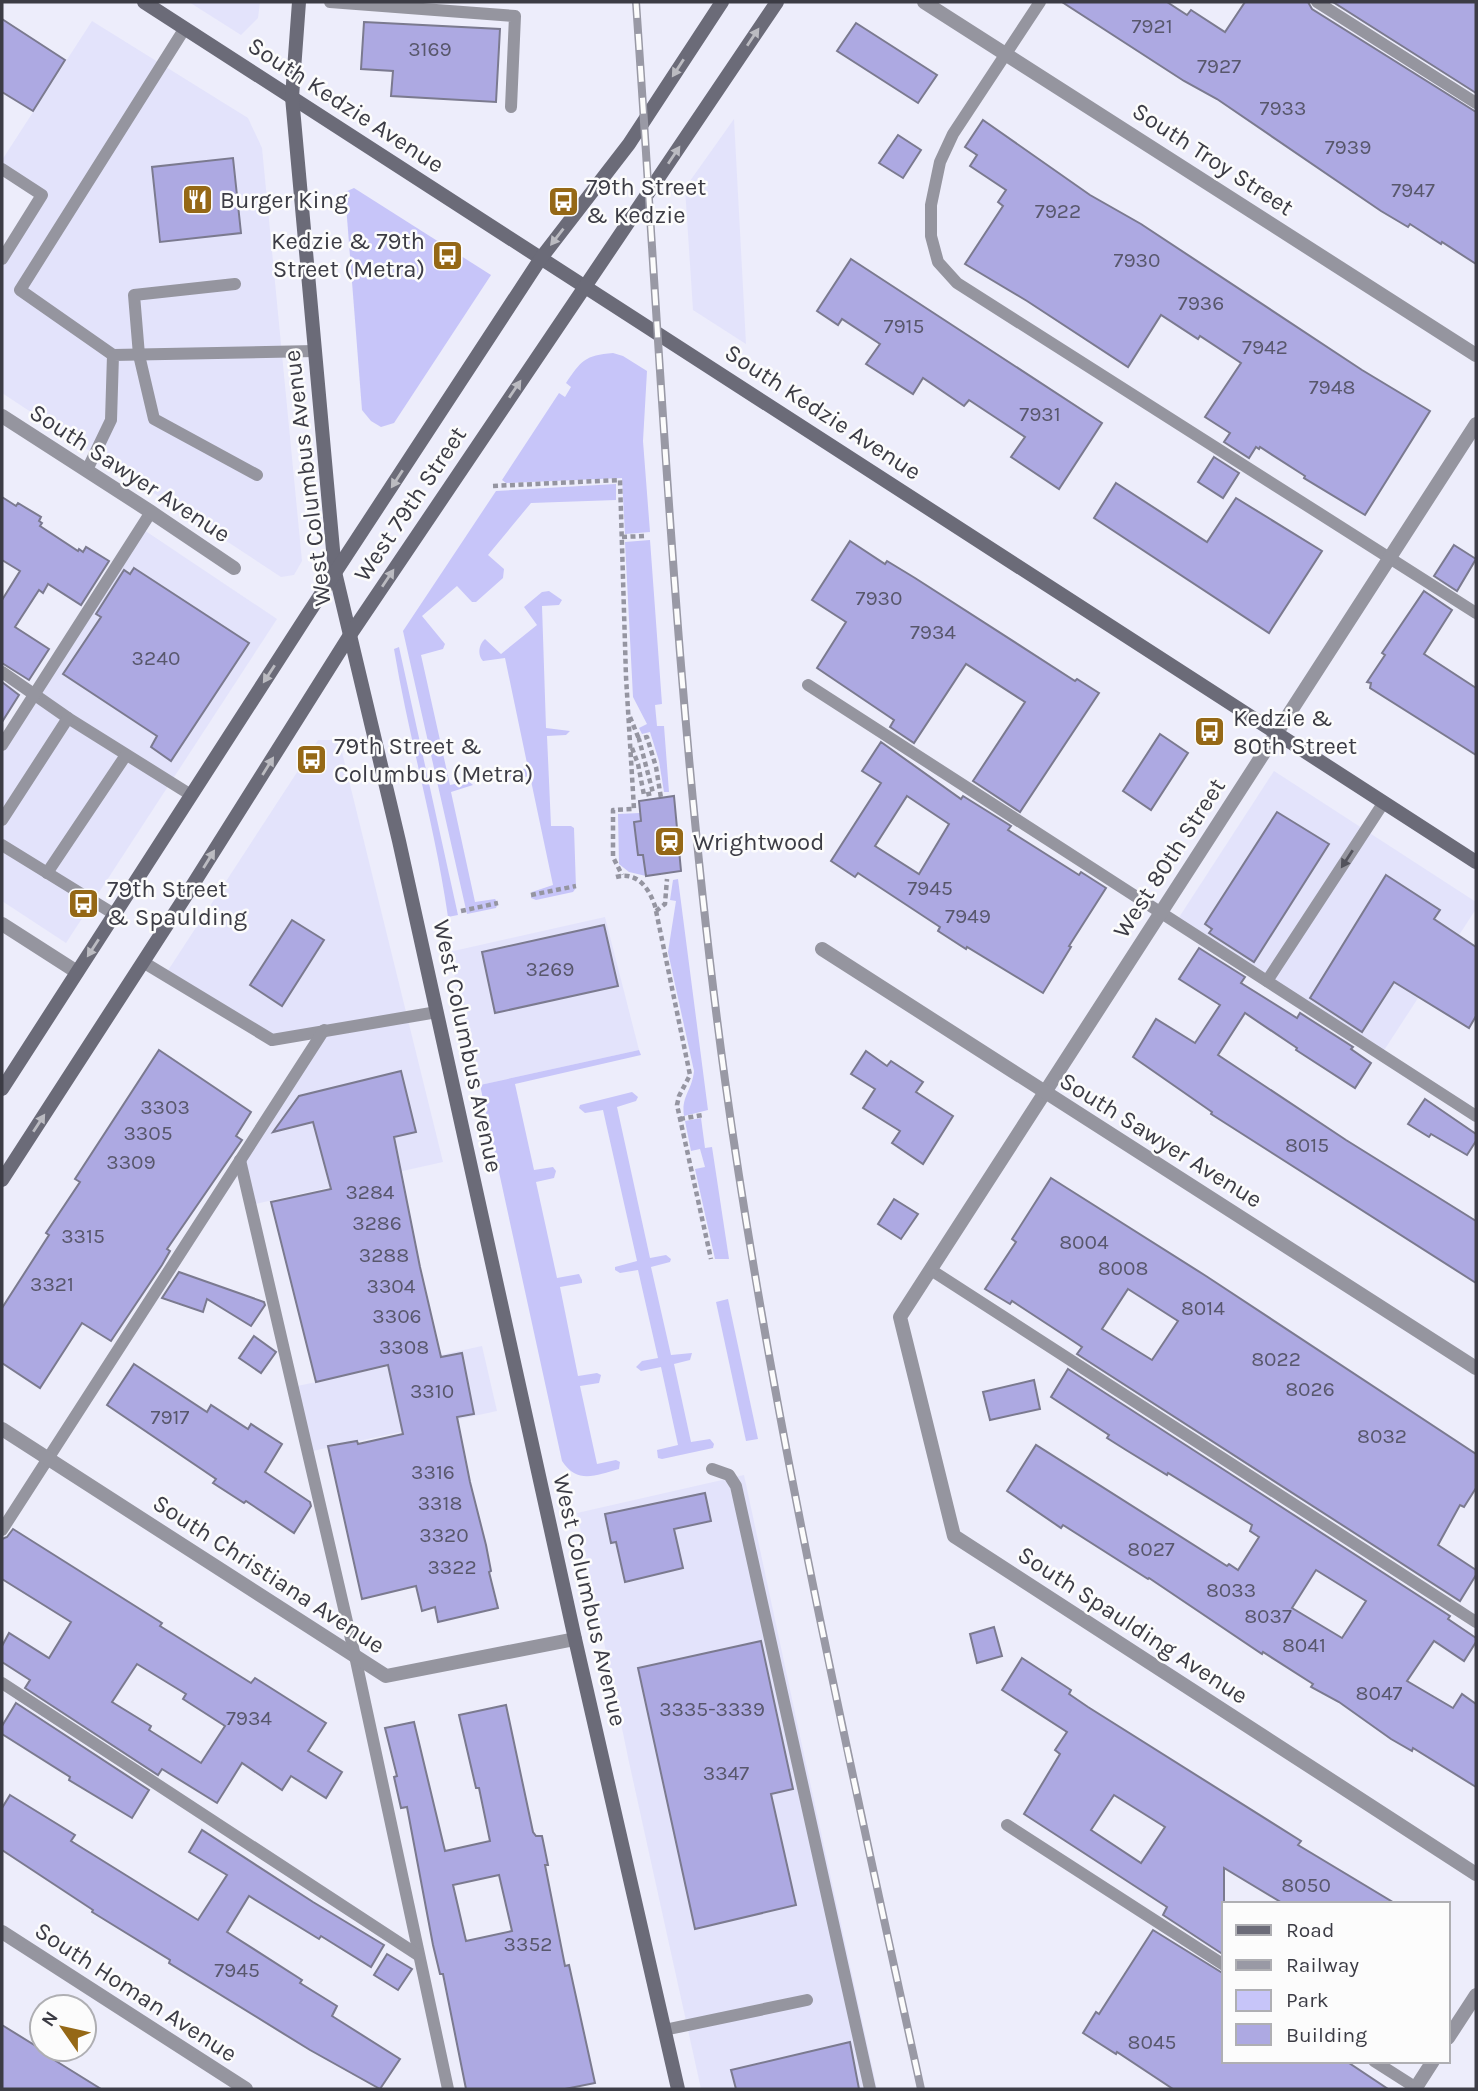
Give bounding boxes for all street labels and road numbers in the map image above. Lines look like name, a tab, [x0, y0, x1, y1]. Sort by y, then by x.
street label: South Kedzie Avenue	[243, 31, 449, 179]
street label: South Troy Street	[1127, 97, 1299, 221]
street label: South Kedzie Avenue	[720, 338, 926, 486]
street label: West Columbus Avenue	[277, 348, 337, 608]
street label: South Sawyer Avenue	[25, 398, 235, 548]
street label: West 79th Street	[348, 421, 472, 587]
street label: West 80th Street	[1107, 773, 1231, 943]
street label: West Columbus Avenue	[427, 917, 509, 1175]
street label: South Sawyer Avenue	[1055, 1066, 1267, 1214]
street label: West Columbus Avenue	[547, 1471, 633, 1729]
street label: South Christiana Avenue	[148, 1489, 390, 1659]
street label: South Spaulding Avenue	[1013, 1540, 1253, 1710]
street label: South Homan Avenue	[30, 1916, 242, 2068]

